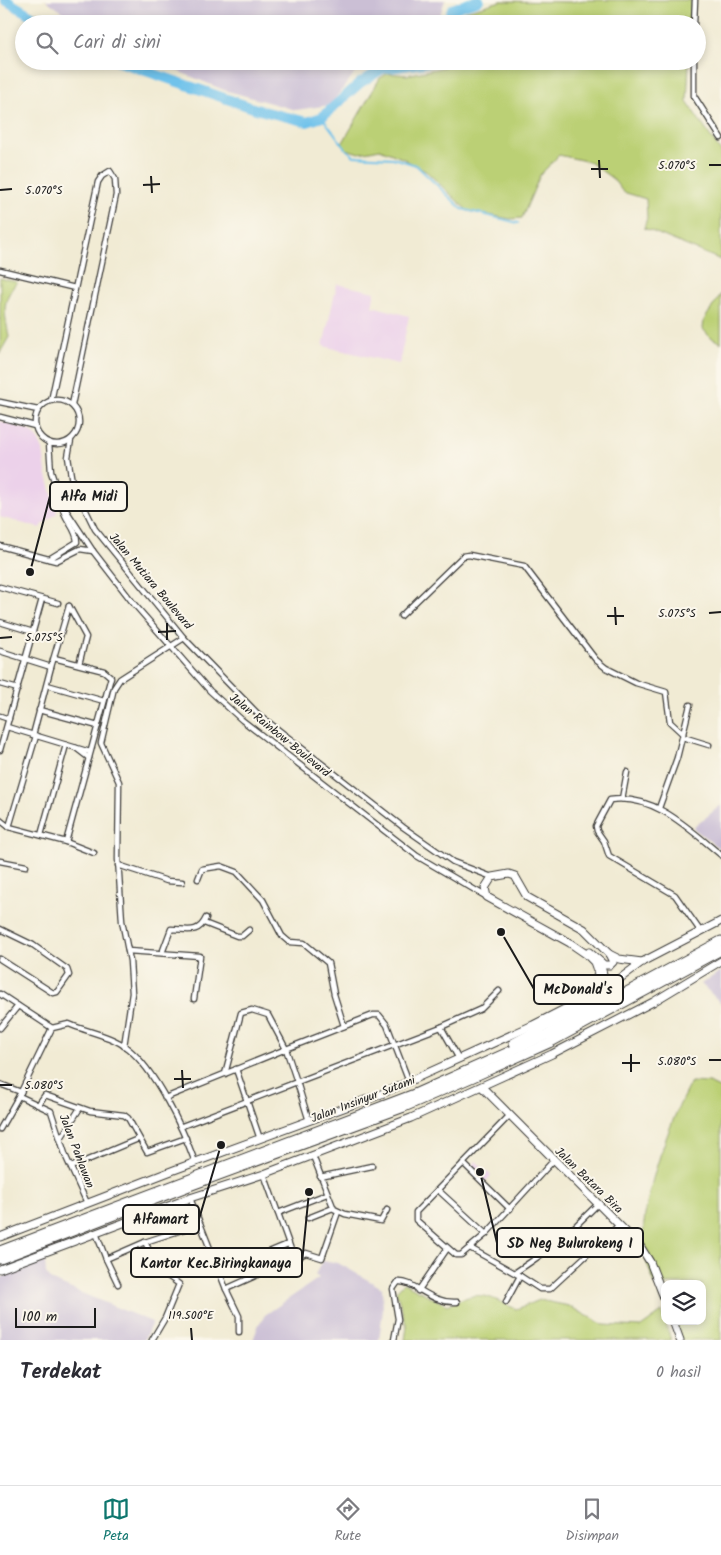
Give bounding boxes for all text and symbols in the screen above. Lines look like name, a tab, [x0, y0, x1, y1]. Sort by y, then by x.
search box	[15, 15, 706, 70]
text: Cari di sini	[73, 28, 161, 58]
icon: search	[33, 29, 61, 57]
text: 5.070°S	[658, 156, 696, 175]
text: 5.070°S	[25, 181, 63, 200]
callout: Alfa Midi	[50, 482, 127, 511]
text: Alfa Midi	[61, 486, 118, 508]
street label: Jalan Mutiara Boulevard	[104, 529, 198, 635]
text: 5.075°S	[658, 604, 696, 623]
text: 5.075°S	[25, 628, 63, 647]
street label: Jalan Rainbow Boulevard	[225, 689, 335, 783]
callout: McDonald's	[534, 975, 623, 1004]
text: McDonald's	[544, 979, 613, 1001]
text: 5.080°S	[658, 1052, 697, 1071]
street label: Jalan Insinyur Sutami	[308, 1070, 419, 1128]
text: 5.080°S	[25, 1076, 64, 1095]
street label: Jalan Pahlawan	[54, 1111, 99, 1191]
street label: Jalan Batara Bira	[550, 1143, 628, 1218]
callout: Alfamart	[123, 1205, 199, 1234]
text: Alfamart	[133, 1209, 190, 1231]
callout: SD Neg Bulurokeng I	[497, 1228, 643, 1257]
text: SD Neg Bulurokeng I	[507, 1233, 633, 1255]
callout: Kantor Kec.Biringkanaya	[131, 1248, 302, 1277]
text: Kantor Kec.Biringkanaya	[141, 1253, 291, 1275]
map controls	[661, 1280, 706, 1325]
button: layers	[661, 1280, 706, 1325]
scale bar	[15, 1305, 96, 1328]
text: 100 m	[22, 1306, 57, 1328]
text: 119.500°E	[168, 1306, 215, 1325]
text: Terdekat	[20, 1356, 101, 1389]
text: 0 hasil	[656, 1360, 701, 1385]
tab: Peta	[102, 1495, 130, 1547]
tab: Rute	[334, 1495, 362, 1547]
tab: Disimpan	[566, 1495, 619, 1547]

